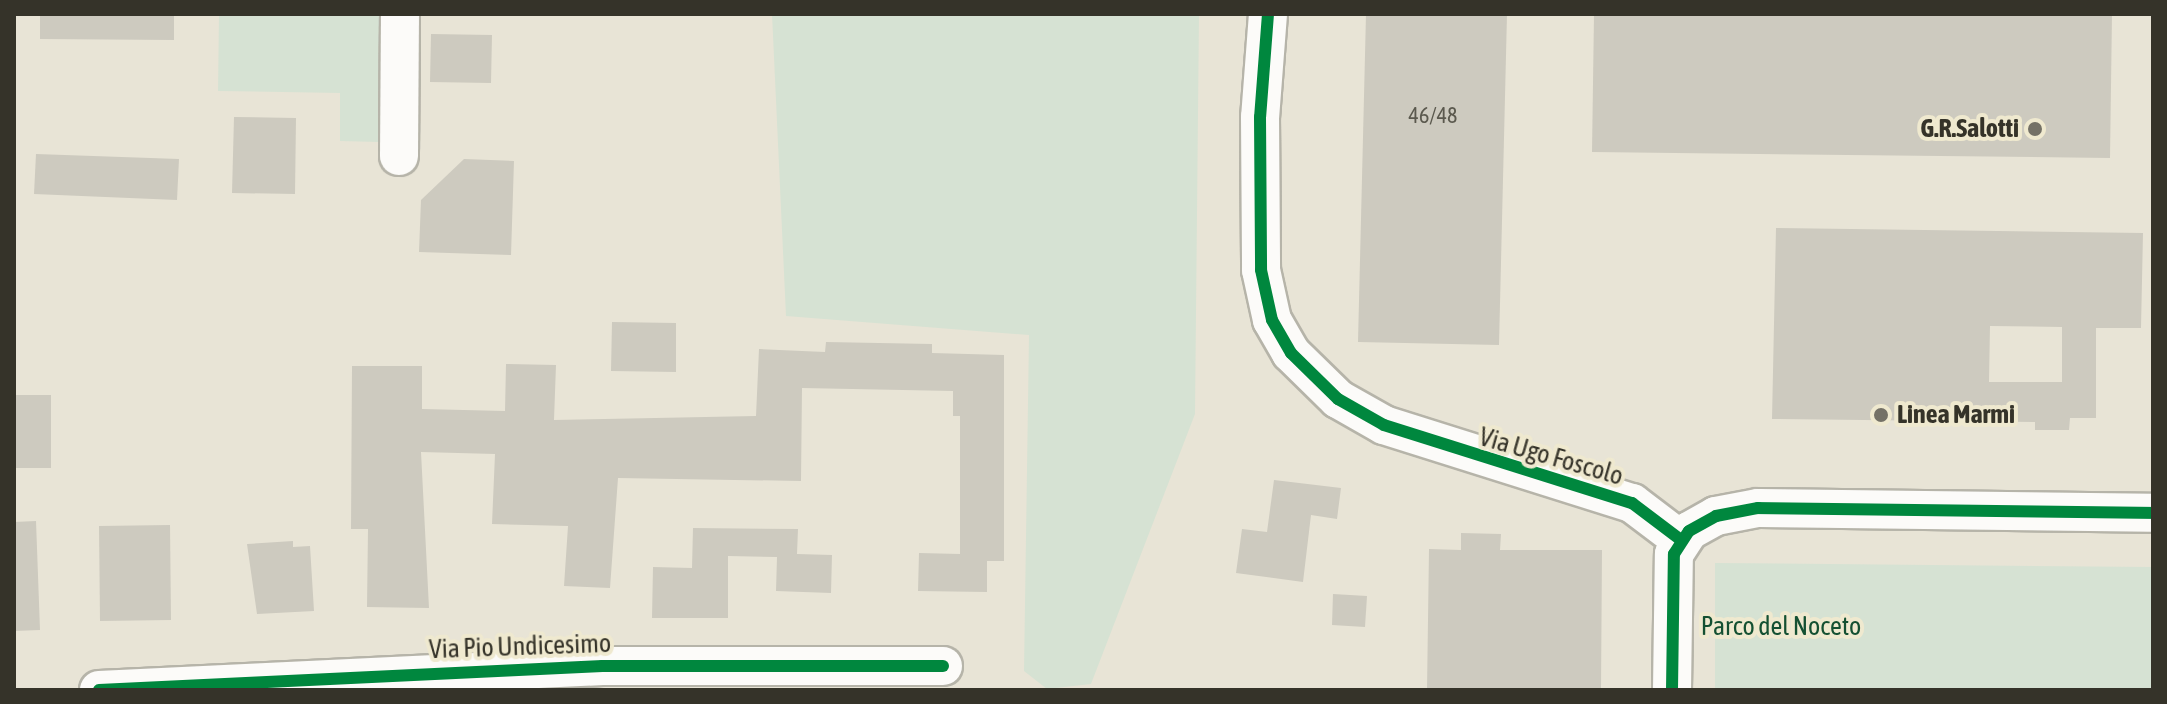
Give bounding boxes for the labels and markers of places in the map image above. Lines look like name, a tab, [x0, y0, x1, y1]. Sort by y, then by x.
place label: G.R.Salotti	[1920, 113, 2019, 145]
marker: G.R.Salotti	[2026, 120, 2044, 138]
place label: Linea Marmi	[1897, 399, 2015, 431]
marker: Linea Marmi	[1872, 406, 1890, 424]

